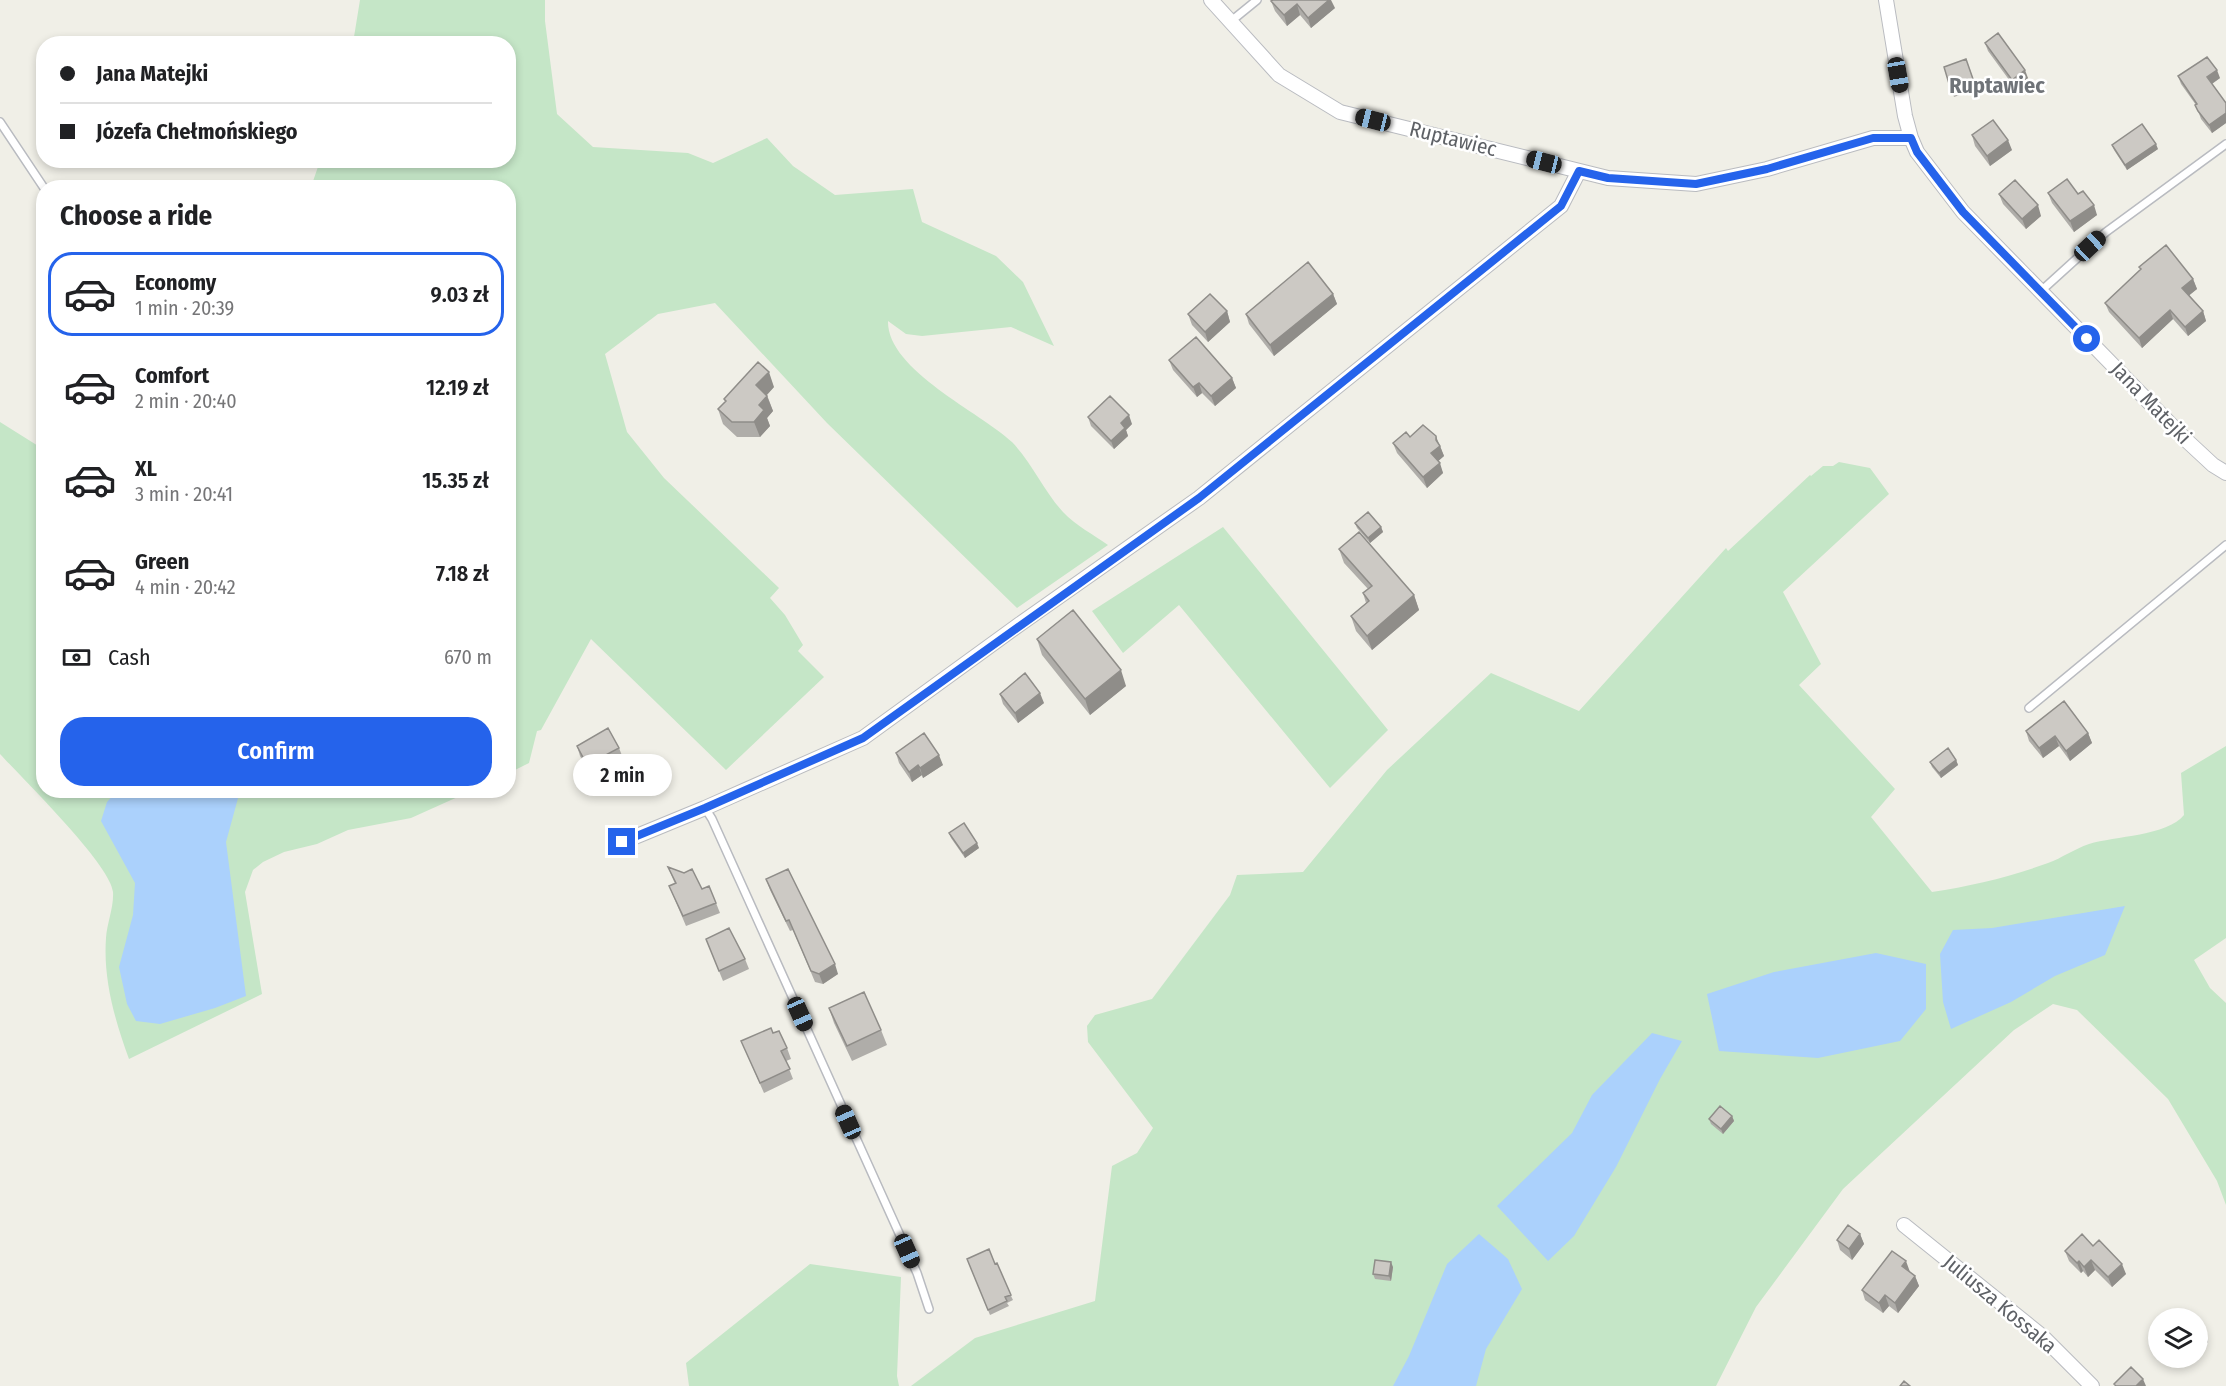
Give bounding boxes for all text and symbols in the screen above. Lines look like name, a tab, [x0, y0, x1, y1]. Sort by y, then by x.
car	[1886, 56, 1910, 94]
text: Jana Matejki	[96, 60, 208, 87]
district label: Ruptawiec	[1949, 72, 2045, 99]
car	[1353, 107, 1393, 133]
street label: Ruptawiec	[1407, 116, 1499, 162]
text: Józefa Chełmońskiego	[96, 118, 298, 145]
car	[1524, 149, 1564, 175]
text: Choose a ride	[60, 200, 212, 232]
car	[2071, 227, 2109, 265]
icon: car	[63, 267, 117, 321]
text: Economy	[135, 269, 216, 296]
text: 9.03 zł	[431, 281, 489, 308]
text: 1 min · 20:39	[135, 296, 234, 320]
route start	[2073, 325, 2100, 352]
street label: Jana Matejki	[2105, 356, 2197, 450]
icon: car	[63, 360, 117, 414]
text: Comfort	[135, 362, 209, 389]
text: 12.19 zł	[426, 374, 489, 401]
text: 2 min · 20:40	[135, 389, 237, 413]
icon: car	[63, 453, 117, 507]
text: XL	[135, 455, 157, 482]
text: 15.35 zł	[422, 467, 489, 494]
text: 3 min · 20:41	[135, 482, 233, 506]
icon: car	[63, 546, 117, 600]
text: Green	[135, 548, 189, 575]
text: 7.18 zł	[436, 560, 489, 587]
text: 4 min · 20:42	[135, 575, 236, 599]
icon: cash	[60, 641, 93, 674]
text: Cash	[108, 644, 151, 671]
text: 670 m	[444, 645, 492, 669]
button: Confirm	[60, 717, 492, 786]
callout: 2 min	[572, 755, 672, 797]
text: 2 min	[600, 763, 645, 787]
route end	[608, 828, 635, 855]
car	[784, 994, 816, 1034]
car	[832, 1102, 864, 1142]
car	[891, 1231, 923, 1271]
street label: Juliusza Kossaka	[1938, 1249, 2062, 1359]
map controls	[2148, 1308, 2208, 1368]
button: layers	[2148, 1308, 2208, 1368]

